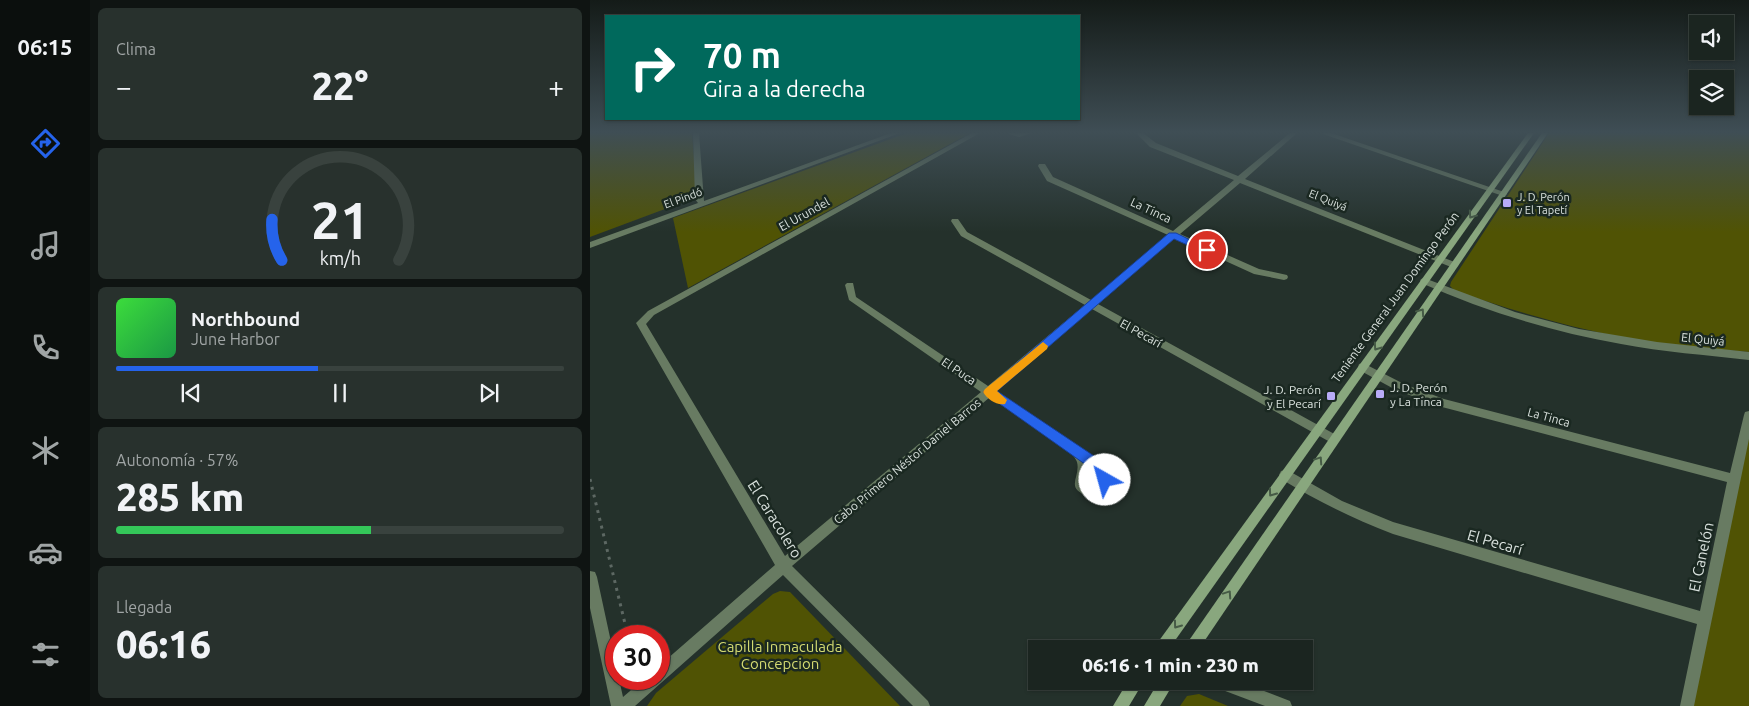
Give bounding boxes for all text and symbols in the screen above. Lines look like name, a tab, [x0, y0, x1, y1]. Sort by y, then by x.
map controls	[1689, 15, 1734, 115]
button: sound	[1689, 15, 1734, 60]
text: 06:15	[17, 34, 73, 59]
icon: right	[620, 35, 685, 100]
text: 70 m	[703, 35, 781, 75]
text: Clima	[116, 40, 156, 58]
text: 22°	[312, 65, 368, 107]
button: layers	[1689, 70, 1734, 115]
text: −	[116, 71, 132, 102]
text: +	[548, 71, 564, 102]
text: Gira a la derecha	[703, 76, 866, 101]
icon: directions	[28, 126, 63, 161]
street label: El Pindó	[662, 186, 704, 210]
street label: El Quiyá	[1307, 187, 1349, 213]
text: 21	[311, 191, 369, 249]
place label: J. D. Perón y El Tapetí	[1517, 191, 1570, 216]
street label: El Urundel	[776, 195, 832, 233]
street label: La Tinca	[1129, 195, 1173, 225]
marker: J. D. Perón y El Tapetí	[1501, 197, 1513, 209]
street label: Teniente General Juan Domingo Perón	[1329, 209, 1461, 385]
one-way arrow	[1469, 209, 1478, 219]
icon: music	[28, 228, 63, 263]
pin	[1186, 229, 1228, 271]
icon: arrive	[1193, 236, 1221, 264]
text: km/h	[319, 248, 361, 268]
text: Northbound	[191, 308, 300, 330]
one-way arrow	[1415, 308, 1424, 318]
street label: El Pecarí	[1118, 316, 1165, 350]
icon: phone	[28, 330, 63, 365]
text: June Harbor	[191, 330, 280, 348]
street label: El Quiyá	[1681, 330, 1725, 348]
one-way arrow	[1375, 341, 1383, 350]
street label: El Puca	[939, 355, 979, 387]
icon: previous	[177, 379, 205, 407]
icon: pause	[326, 379, 354, 407]
icon: next	[475, 379, 503, 407]
place label: J. D. Perón y La Tinca	[1390, 381, 1447, 408]
place label: J. D. Perón y El Pecarí	[1264, 383, 1322, 410]
marker: J. D. Perón y La Tinca	[1374, 388, 1386, 400]
marker: J. D. Perón y El Pecarí	[1325, 390, 1337, 402]
street label: Cabo Primero Néstor Daniel Barros	[831, 396, 983, 526]
street label: La Tinca	[1526, 405, 1572, 429]
icon: climate	[28, 433, 63, 468]
text: Autonomía · 57%	[116, 451, 238, 469]
position arrow	[1078, 453, 1130, 505]
one-way arrow	[1313, 456, 1323, 465]
text: 285 km	[116, 476, 244, 518]
street label: El Caracolero	[744, 477, 806, 561]
one-way arrow	[1270, 487, 1278, 496]
street label: El Canelón	[1685, 521, 1717, 593]
street label: El Pecarí	[1465, 526, 1525, 558]
icon: car	[28, 535, 63, 570]
one-way arrow	[1222, 590, 1231, 600]
text: Llegada	[116, 598, 172, 616]
one-way arrow	[1175, 619, 1183, 628]
text: 06:16	[116, 623, 211, 665]
speed limit sign: 30	[605, 625, 670, 690]
icon: filters	[28, 637, 63, 672]
park label: Capilla Inmaculada Concepcion	[717, 638, 843, 672]
text: 06:16 · 1 min · 230 m	[1082, 654, 1259, 676]

